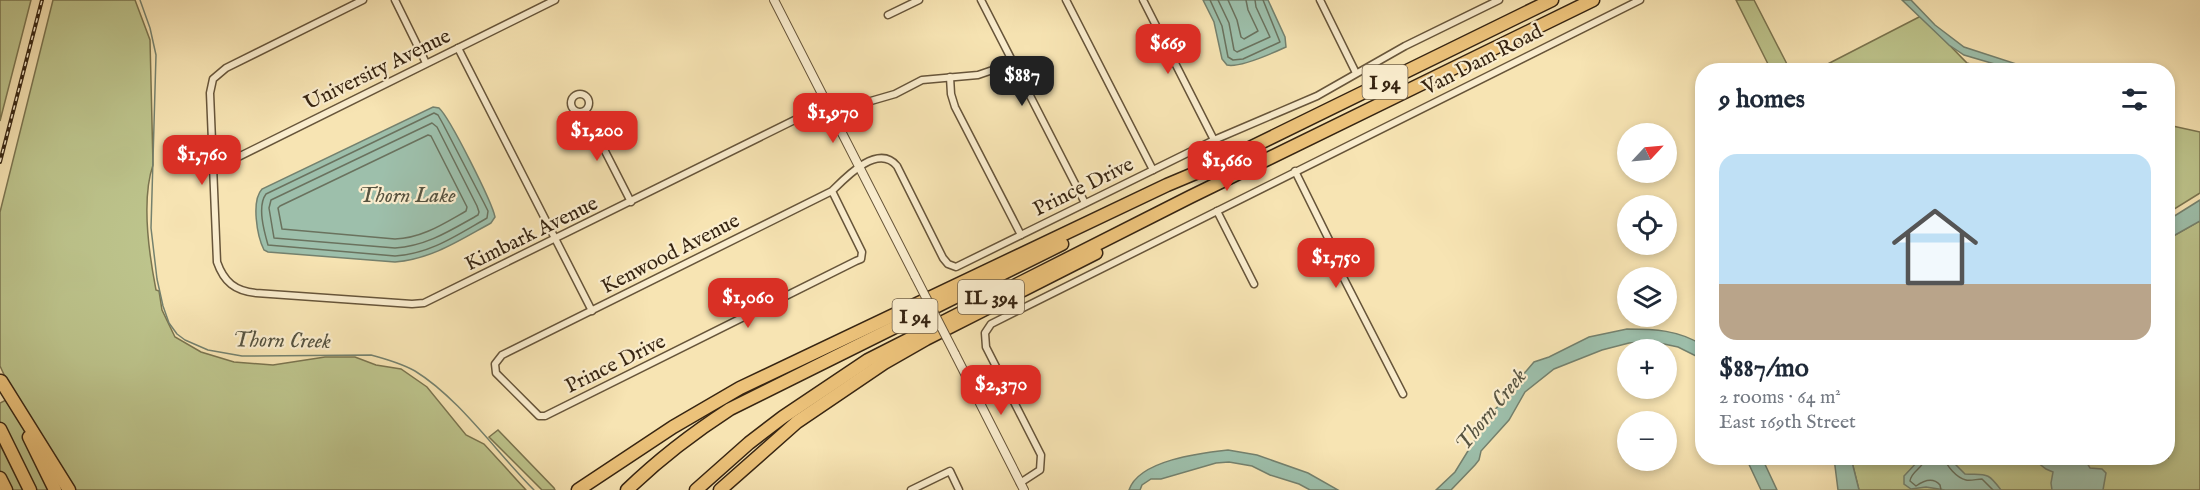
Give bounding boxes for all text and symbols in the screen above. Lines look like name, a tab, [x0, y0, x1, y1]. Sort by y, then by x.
street label: Van Dam Road	[1417, 18, 1548, 103]
street label: University Avenue	[300, 23, 456, 117]
pin: $669	[1132, 24, 1204, 75]
text: $669	[1150, 31, 1186, 56]
pin: $887	[986, 56, 1058, 107]
text: $887	[1004, 63, 1040, 88]
road number: I 94	[1362, 65, 1408, 99]
text: 9 homes	[1719, 83, 1805, 116]
icon: filters	[2118, 83, 2151, 116]
pin: $1,970	[784, 93, 882, 144]
text: $1,970	[807, 100, 859, 125]
pin: $1,200	[548, 111, 646, 162]
text: $1,200	[571, 118, 623, 143]
north arrow	[1617, 123, 1677, 183]
map controls	[1617, 123, 1677, 471]
pin: $1,760	[153, 135, 251, 186]
pin: $1,660	[1178, 141, 1276, 192]
text: $1,760	[177, 142, 227, 167]
text: $1,660	[1202, 148, 1252, 173]
street label: Prince Drive	[1029, 151, 1139, 223]
water label: Thorn Lake	[358, 182, 456, 210]
street label: Kimbark Avenue	[461, 190, 603, 278]
icon: home	[1881, 193, 1989, 301]
button: locate	[1617, 195, 1677, 255]
street label: Kenwood Avenue	[597, 208, 745, 301]
pin: $1,750	[1287, 238, 1385, 289]
text: $1,750	[1311, 245, 1361, 270]
button: layers	[1617, 267, 1677, 327]
pin: $1,060	[699, 278, 797, 329]
road number: IL 394	[958, 280, 1024, 314]
text: $1,060	[722, 285, 774, 310]
road number: I 94	[892, 299, 938, 333]
water label: Thorn Creek	[233, 326, 331, 356]
street label: Prince Drive	[561, 328, 671, 400]
button: +	[1617, 339, 1677, 399]
text: $887/mo	[1719, 352, 1809, 385]
water label: Thorn Creek	[1450, 363, 1533, 457]
pin: $2,370	[952, 365, 1050, 416]
text: $2,370	[975, 372, 1027, 397]
text: 2 rooms · 64 m²	[1719, 385, 1841, 410]
text: East 169th Street	[1719, 410, 1856, 435]
button: −	[1617, 411, 1677, 471]

